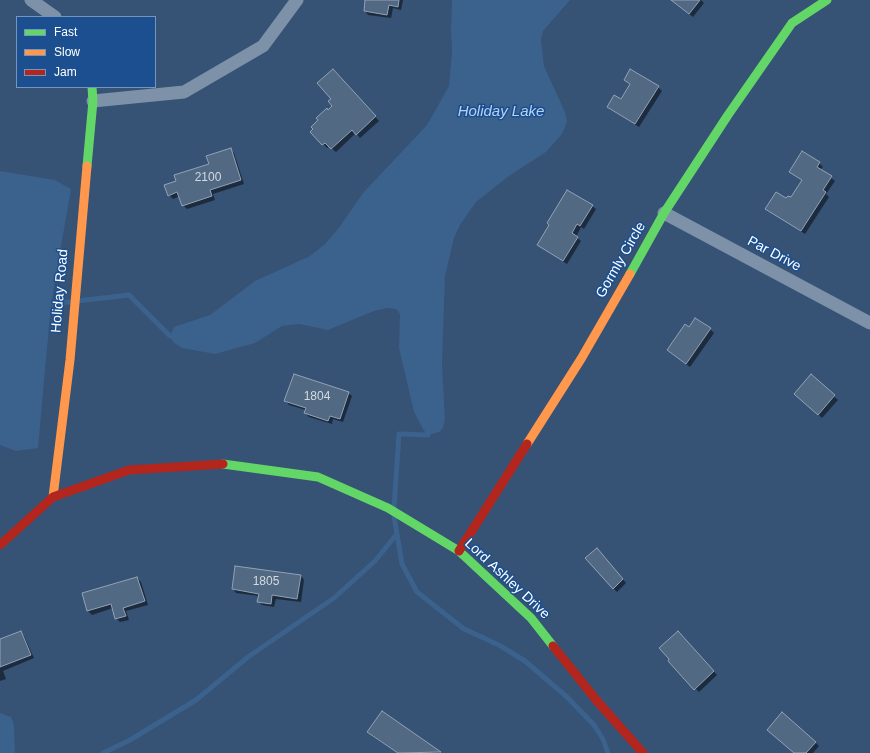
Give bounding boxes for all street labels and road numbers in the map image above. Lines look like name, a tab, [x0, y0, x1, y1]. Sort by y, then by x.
street label: Gormly Circle	[593, 219, 649, 301]
street label: Par Drive	[744, 233, 804, 275]
street label: Holiday Road	[48, 248, 72, 334]
street label: Lord Ashley Drive	[461, 535, 553, 623]

